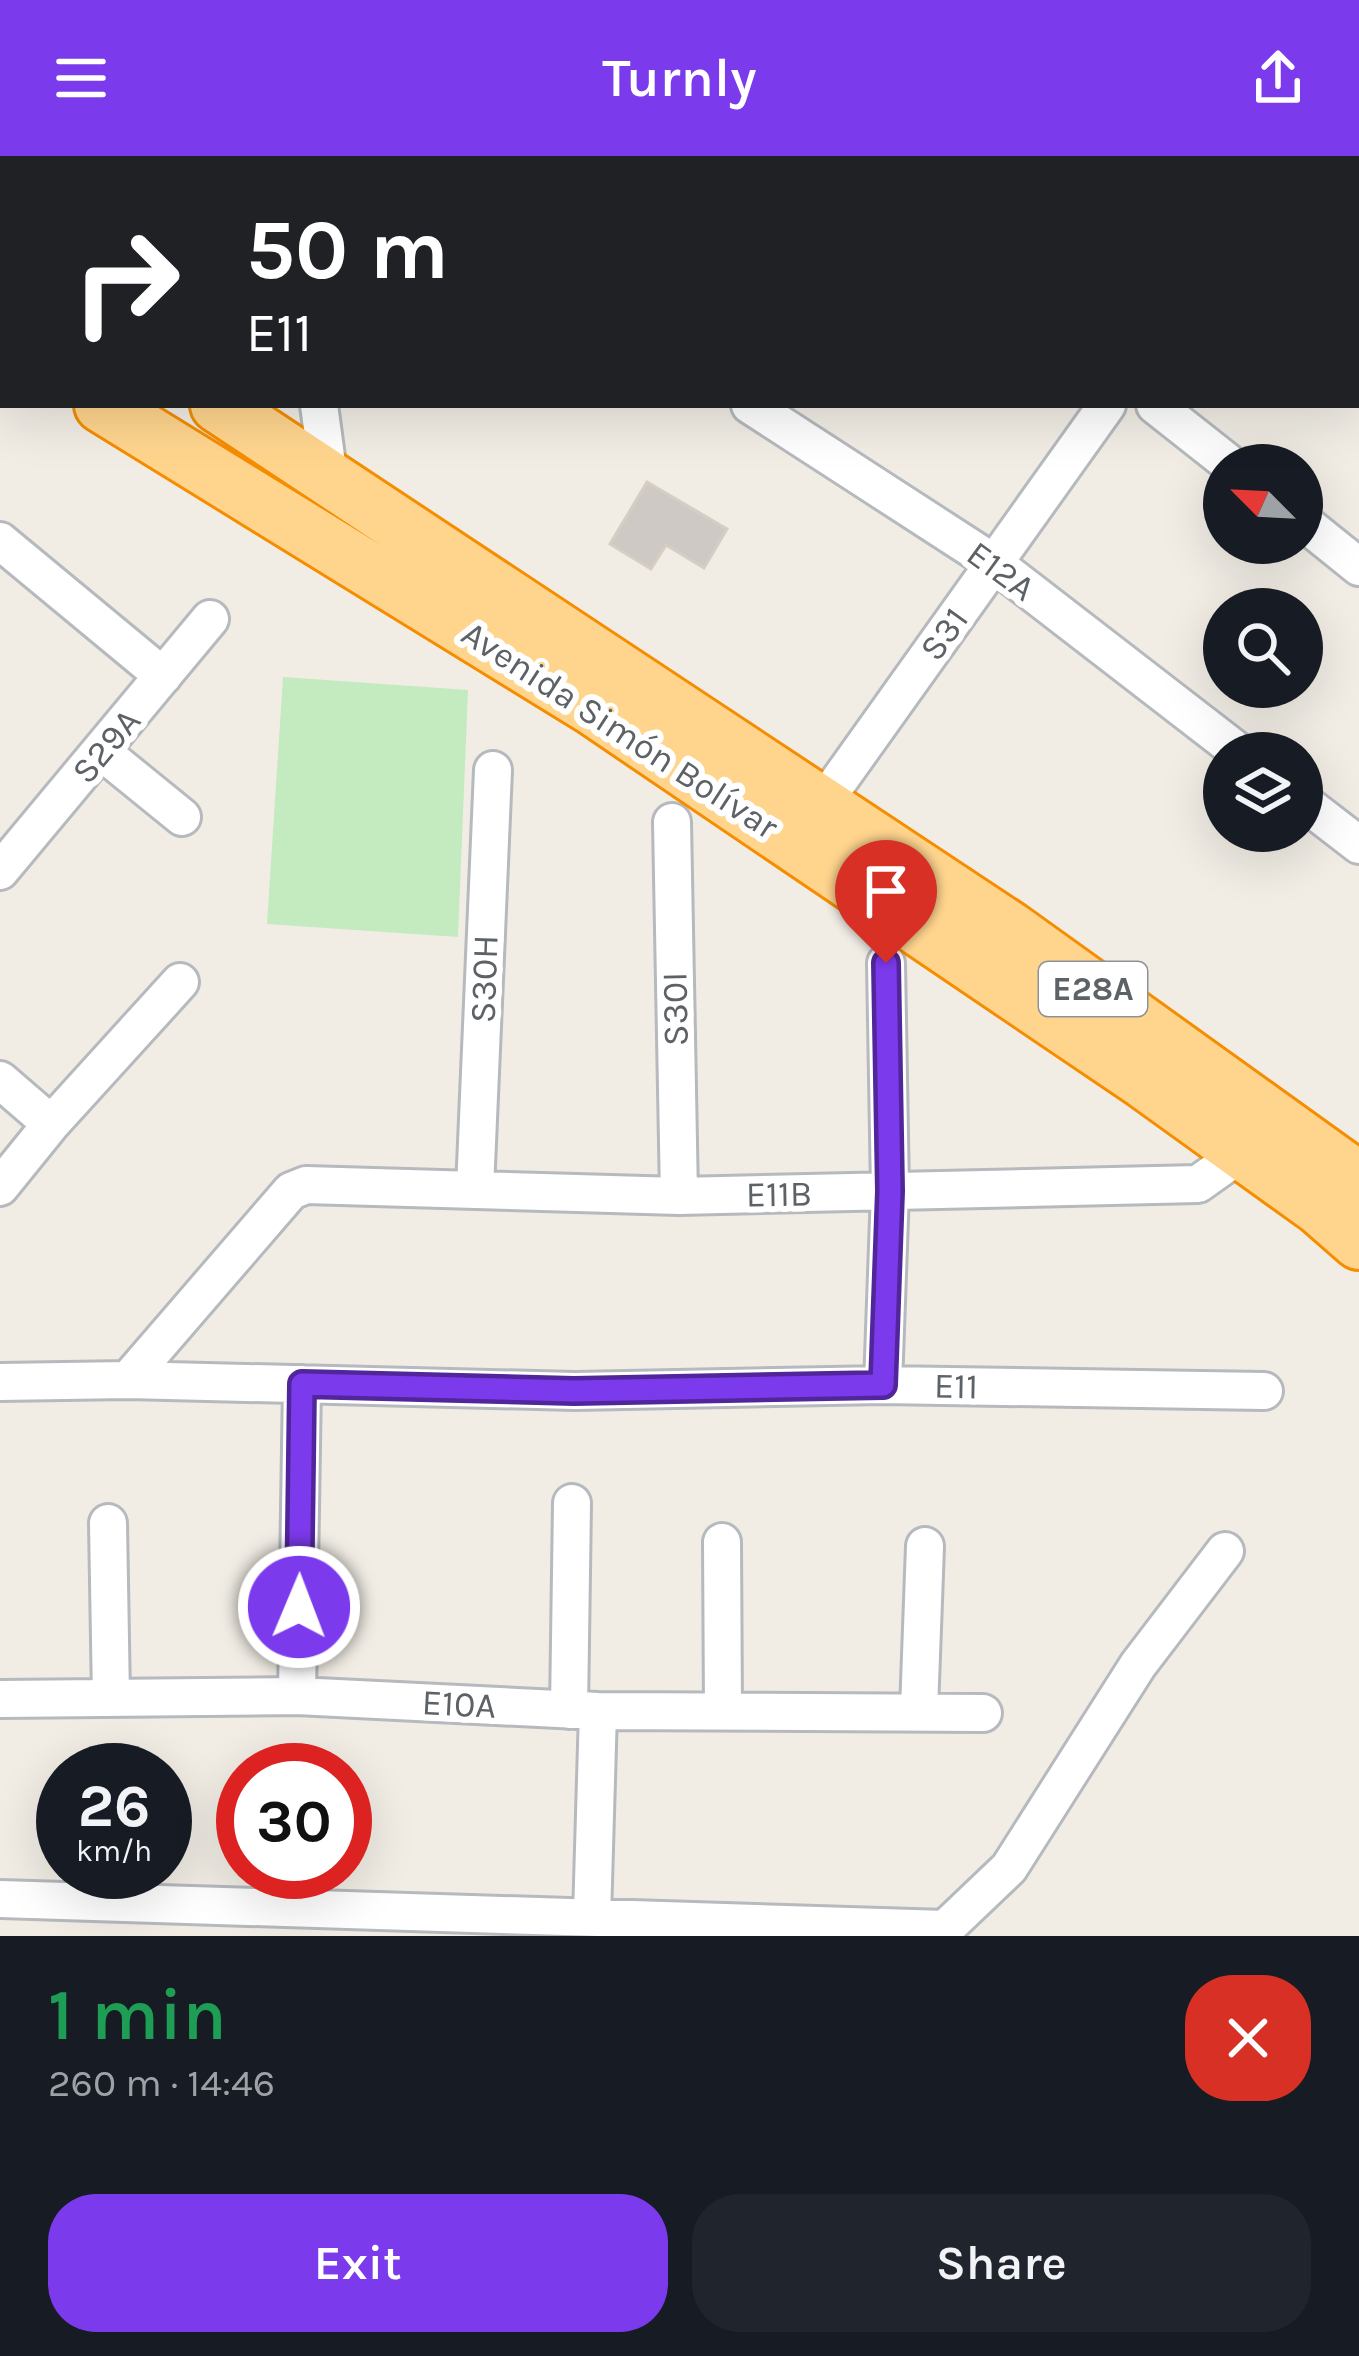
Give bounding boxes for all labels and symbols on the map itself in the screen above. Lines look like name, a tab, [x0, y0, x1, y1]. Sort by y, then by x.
north arrow	[1203, 444, 1323, 564]
street label: E12A	[959, 532, 1043, 610]
street label: S31	[911, 599, 977, 669]
street label: Avenida Simón Bolívar	[454, 612, 787, 849]
street label: S29A	[63, 700, 149, 792]
pin	[835, 840, 937, 963]
street label: S30H	[461, 934, 507, 1024]
road number: E28A	[1039, 962, 1147, 1016]
street label: S30I	[653, 971, 697, 1047]
street label: E11B	[745, 1172, 813, 1216]
street label: E11	[934, 1365, 978, 1407]
position arrow	[236, 1544, 362, 1670]
street label: E10A	[421, 1681, 497, 1727]
speed limit sign: 30	[216, 1743, 372, 1899]

